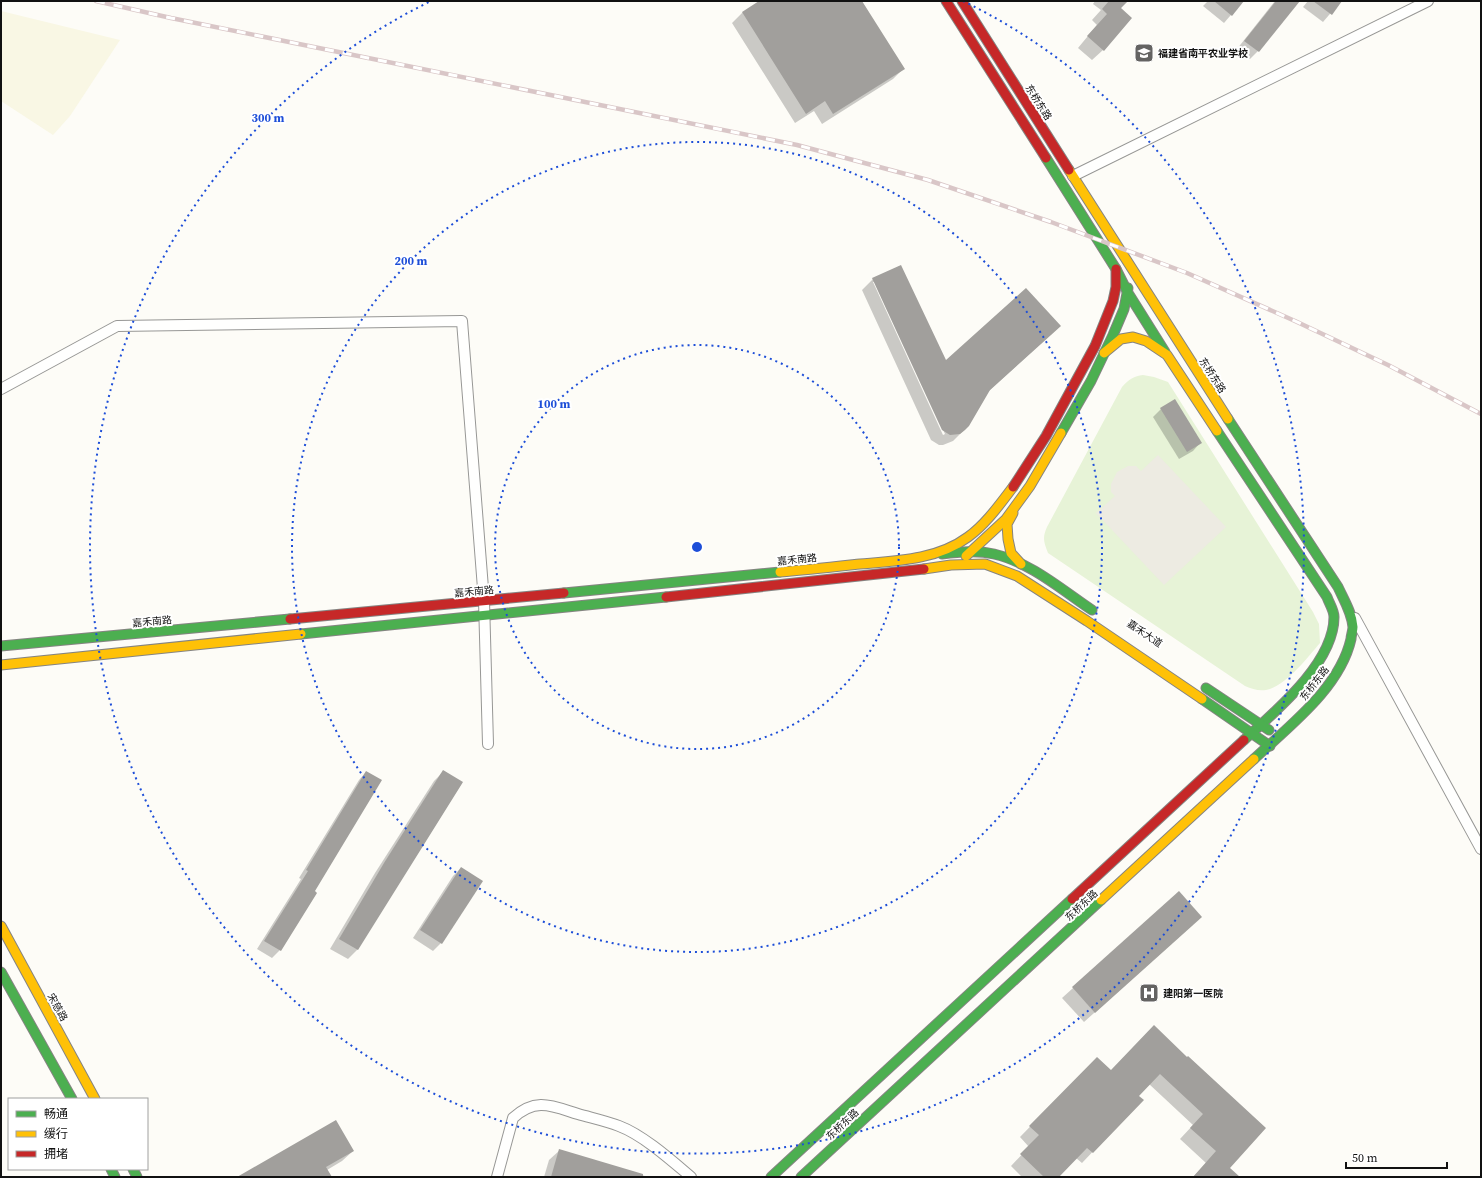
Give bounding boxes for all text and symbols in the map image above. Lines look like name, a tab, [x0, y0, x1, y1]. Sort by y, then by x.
school or university icon: 福建省南平农业学校	[1133, 42, 1155, 64]
place label: 福建省南平农业学校	[1158, 47, 1248, 60]
street label: 东桥东路	[1022, 82, 1055, 123]
text: 300 m	[252, 110, 285, 126]
text: 200 m	[395, 253, 428, 269]
street label: 东桥东路	[1196, 355, 1229, 396]
text: 100 m	[538, 396, 571, 412]
centre of rings	[690, 540, 704, 554]
street label: 嘉禾南路	[776, 551, 818, 568]
street label: 嘉禾南路	[454, 583, 495, 600]
street label: 嘉禾南路	[132, 613, 173, 630]
street label: 嘉禾大道	[1125, 617, 1165, 650]
street label: 东桥东路	[1297, 664, 1332, 703]
street label: 东桥东路	[1062, 887, 1100, 924]
hospital icon: 建阳第一医院	[1138, 982, 1160, 1004]
place label: 建阳第一医院	[1163, 987, 1223, 1000]
street label: 宋慈路	[45, 991, 71, 1024]
legend	[8, 1098, 148, 1170]
text: 畅通	[44, 1106, 68, 1122]
street label: 东桥东路	[823, 1106, 861, 1143]
text: 缓行	[44, 1126, 68, 1142]
scale bar	[1346, 1144, 1447, 1170]
text: 拥堵	[44, 1146, 68, 1162]
text: 50 m	[1352, 1150, 1378, 1166]

